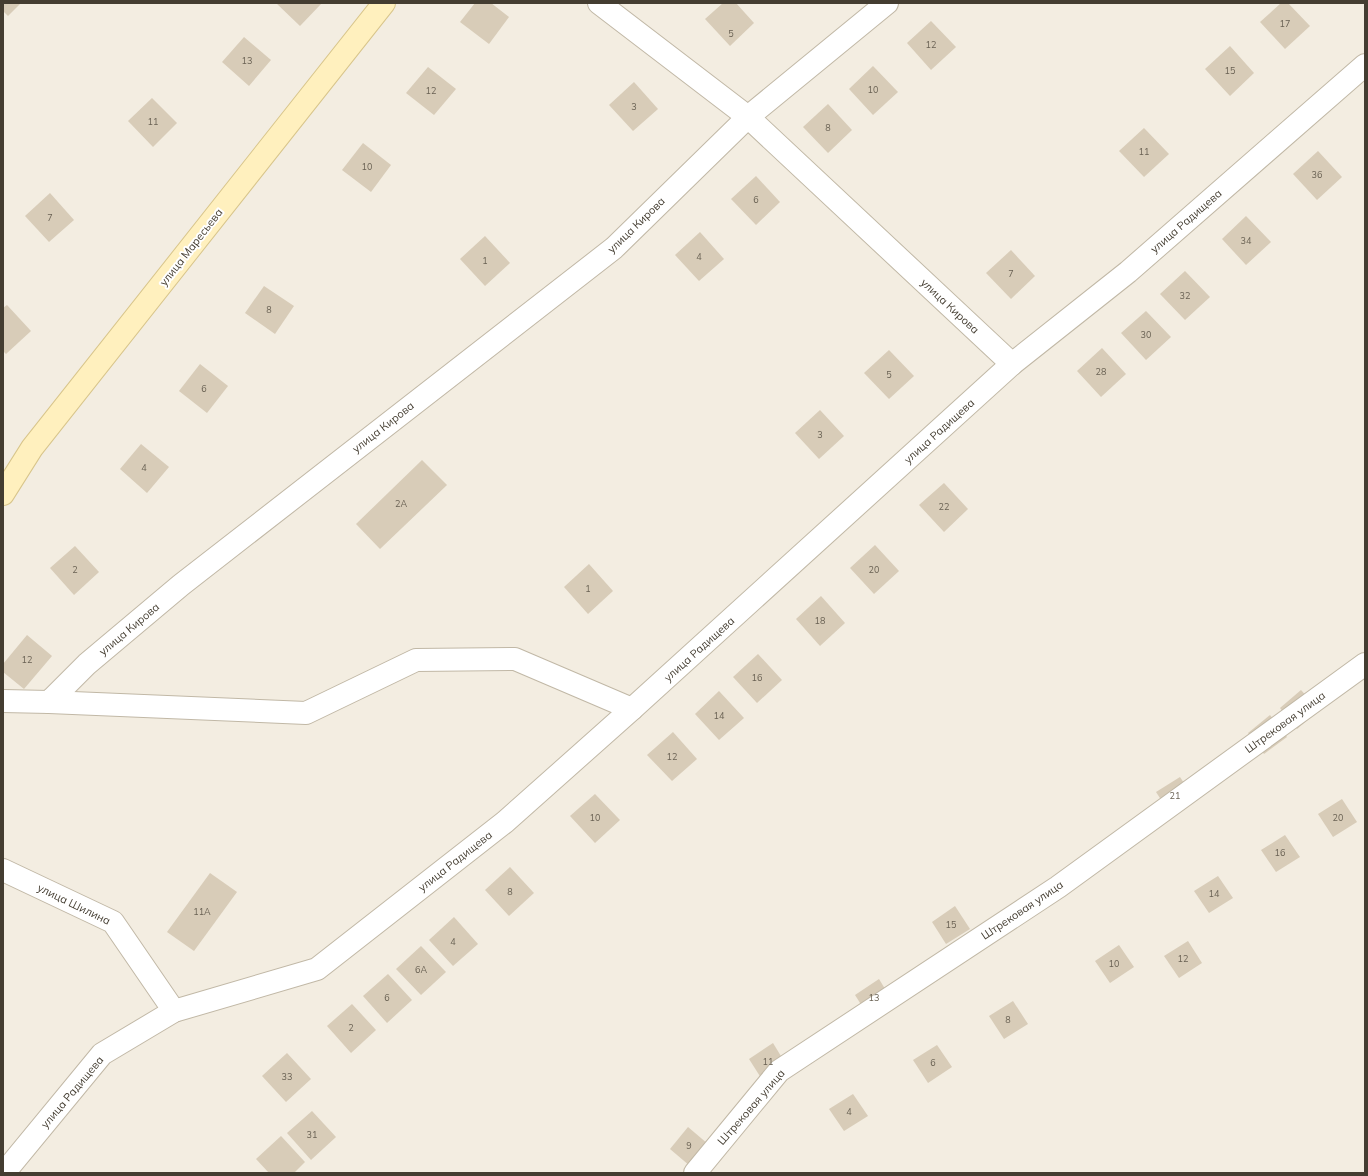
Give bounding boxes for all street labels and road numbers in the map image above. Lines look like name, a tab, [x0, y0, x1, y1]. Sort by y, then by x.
street label: улица Радищева	[1147, 186, 1225, 256]
street label: улица Кирова	[604, 194, 668, 256]
street label: улица Маресьева	[156, 205, 226, 289]
street label: улица Кирова	[918, 275, 982, 337]
street label: улица Радищева	[901, 396, 977, 466]
street label: улица Кирова	[349, 399, 417, 455]
street label: улица Кирова	[96, 600, 162, 658]
street label: улица Радищева	[661, 614, 737, 684]
street label: Штрековая улица	[1242, 688, 1328, 756]
street label: улица Радищева	[415, 828, 495, 894]
street label: Штрековая улица	[978, 877, 1066, 943]
street label: улица Шилина	[35, 880, 113, 928]
street label: улица Радищева	[38, 1053, 106, 1131]
street label: Штрековая улица	[714, 1066, 788, 1148]

